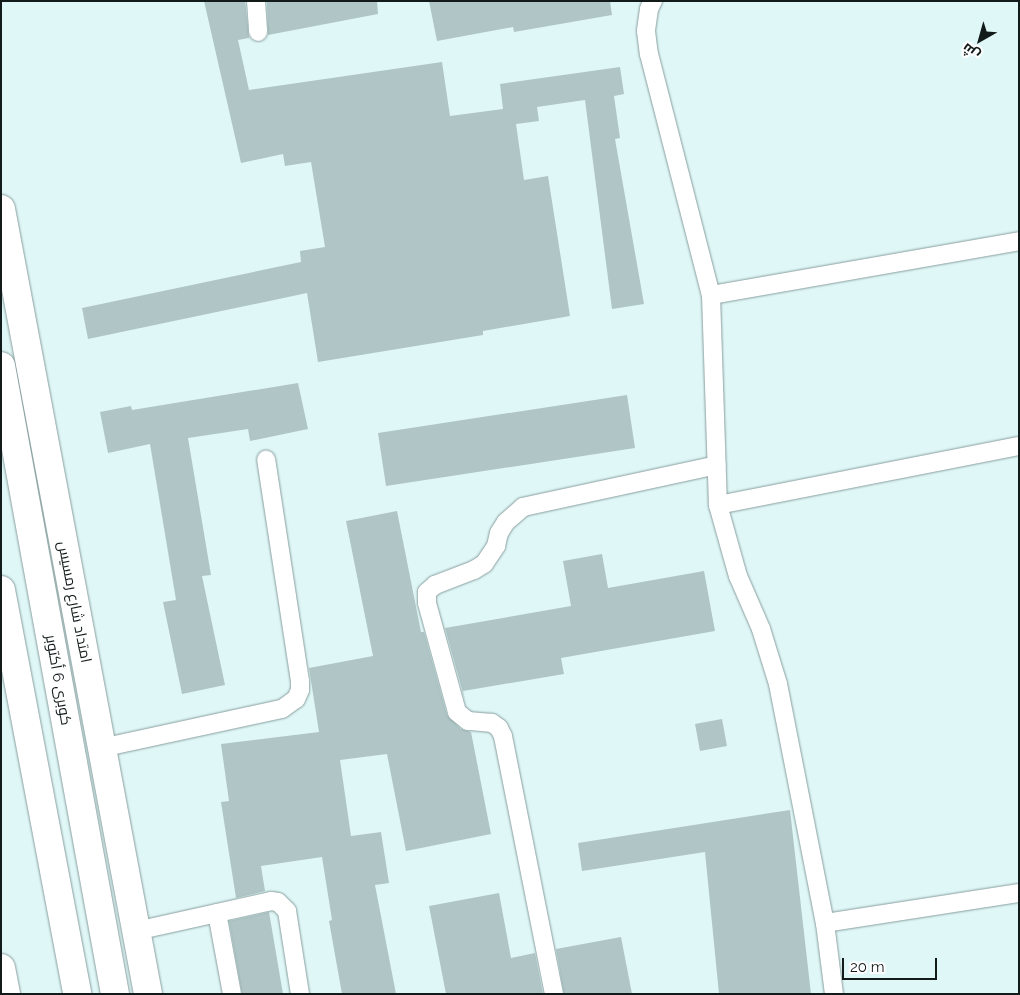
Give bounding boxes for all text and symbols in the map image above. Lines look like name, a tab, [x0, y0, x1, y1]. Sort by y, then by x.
north arrow	[955, 15, 1005, 65]
text: ش	[959, 40, 983, 64]
street label: امتداد شارع رمسيس	[53, 540, 95, 664]
street label: كوبرى 6 أكتوبر	[41, 633, 75, 727]
scale bar	[845, 948, 940, 980]
text: 20 m	[850, 958, 885, 976]

